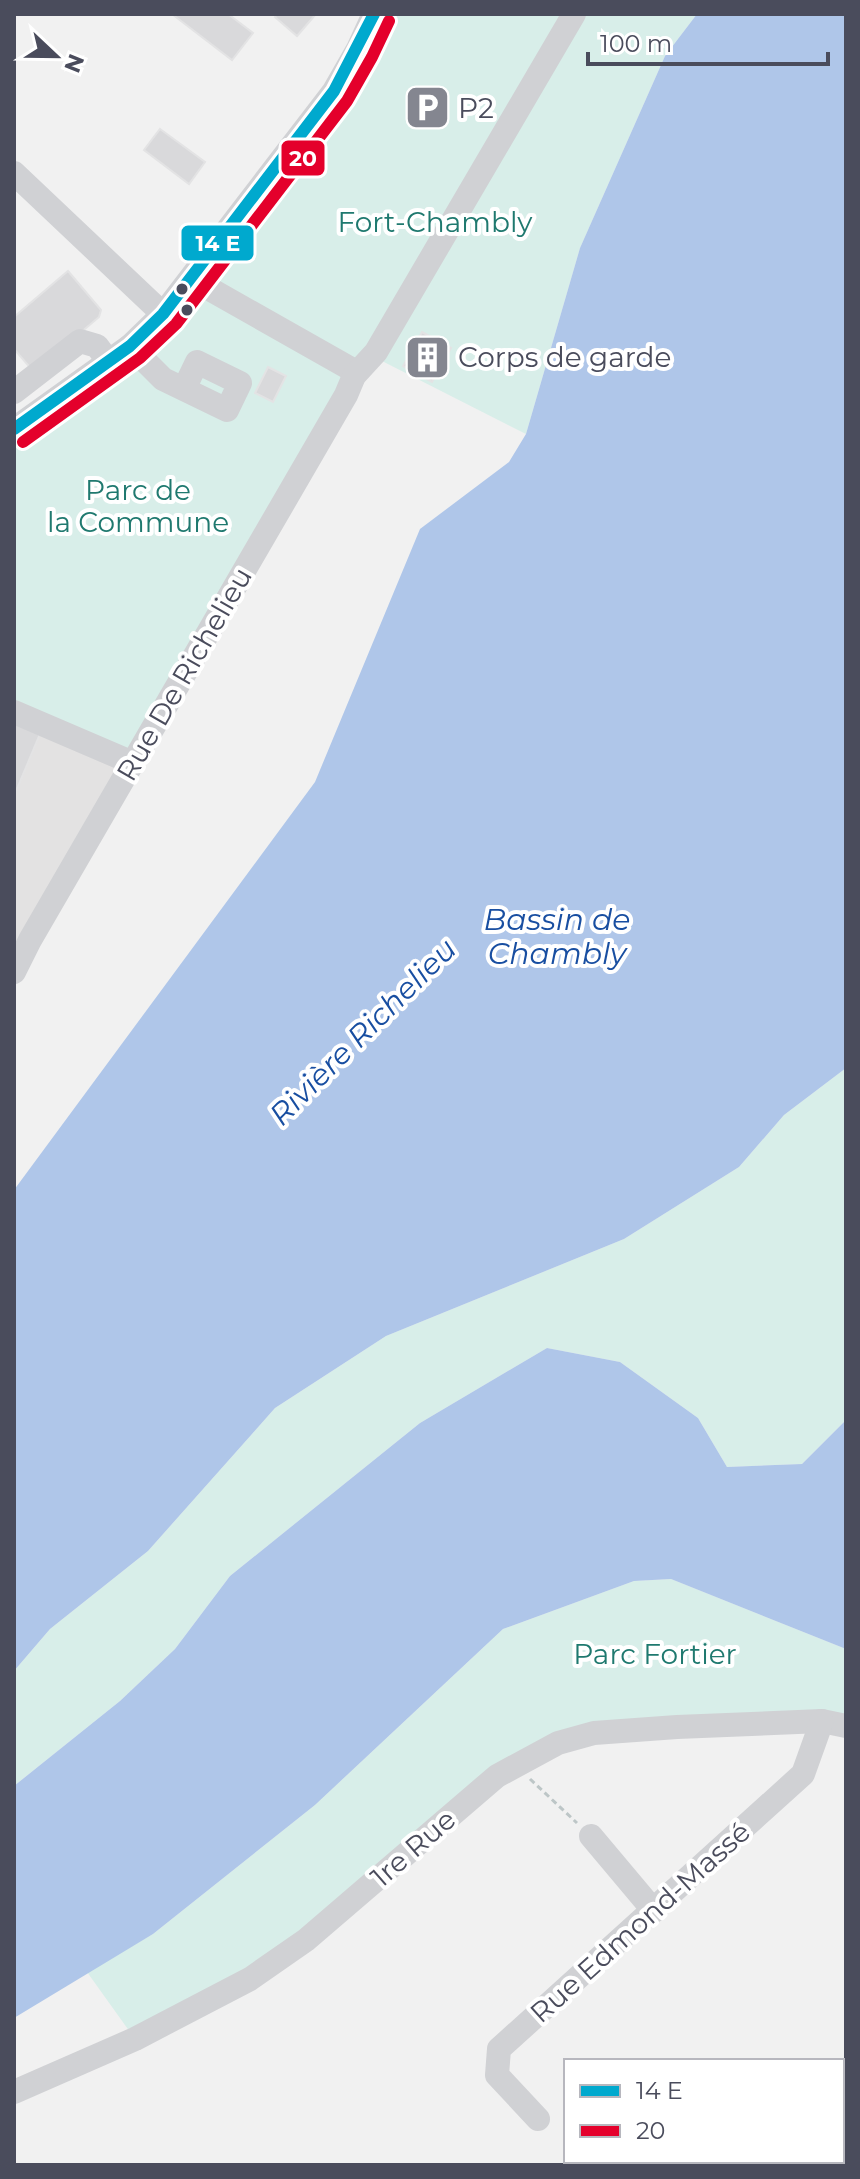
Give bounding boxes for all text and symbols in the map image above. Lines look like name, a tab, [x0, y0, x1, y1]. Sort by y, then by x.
north arrow	[16, 16, 96, 96]
scale bar	[588, 16, 828, 66]
text: 100 m	[600, 29, 672, 58]
text: N	[58, 50, 90, 77]
parking icon: P2	[403, 84, 451, 132]
place label: P2	[458, 91, 494, 125]
line badge: 20	[280, 139, 326, 177]
text: 20	[289, 145, 317, 172]
park label: Fort-Chambly	[337, 205, 533, 239]
line badge: 14 E	[180, 224, 255, 262]
text: 14 E	[196, 230, 240, 257]
unlabelled marker	[174, 281, 190, 297]
unlabelled marker	[179, 302, 195, 318]
building icon: Corps de garde	[403, 333, 451, 381]
place label: Corps de garde	[458, 340, 671, 374]
park label: Parc de la Commune	[47, 473, 229, 539]
street label: Rue De Richelieu	[109, 561, 259, 787]
water label: Bassin de Chambly	[484, 901, 630, 972]
water label: Rivière Richelieu	[262, 931, 464, 1133]
park label: Parc Fortier	[573, 1637, 737, 1671]
street label: 1re Rue	[364, 1802, 462, 1894]
street label: Rue Edmond-Massé	[523, 1814, 757, 2030]
legend	[564, 2059, 844, 2163]
text: 14 E	[636, 2076, 683, 2105]
text: 20	[636, 2116, 665, 2145]

